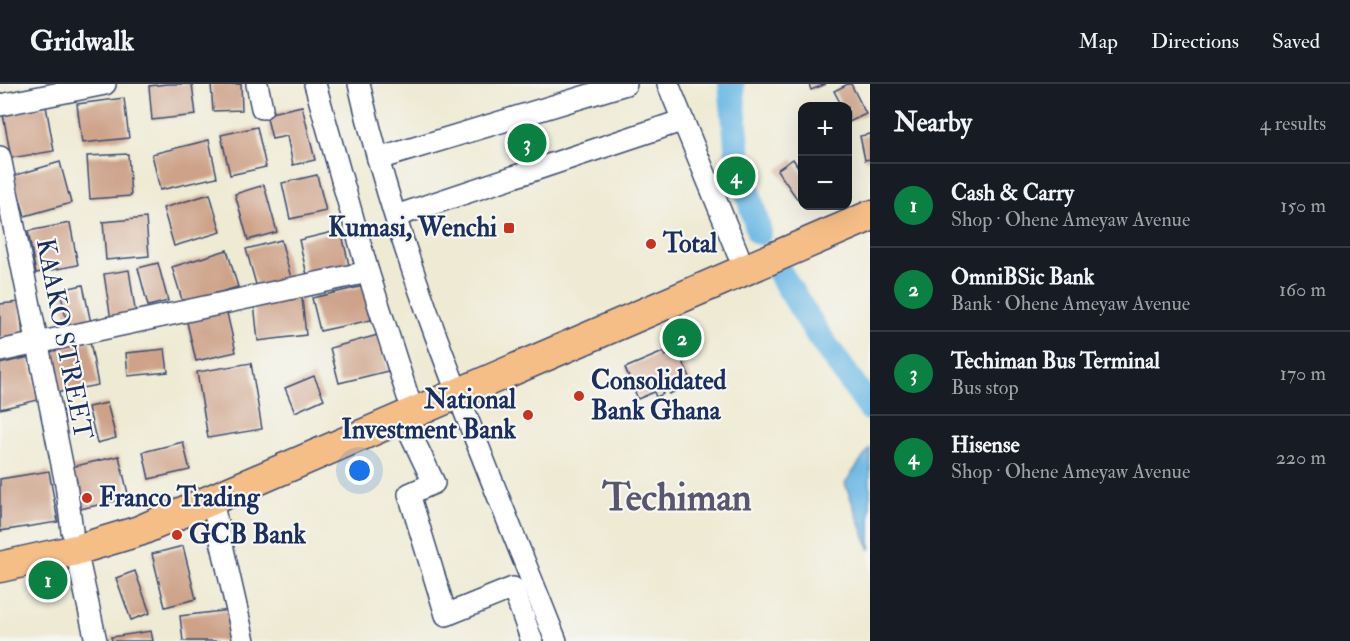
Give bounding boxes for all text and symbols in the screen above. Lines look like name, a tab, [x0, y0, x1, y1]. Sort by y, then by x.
text: Gridwalk	[30, 24, 134, 59]
text: Map	[1078, 28, 1118, 55]
text: Directions	[1151, 28, 1239, 55]
text: Saved	[1272, 28, 1320, 55]
map controls	[798, 102, 852, 210]
button: +	[798, 102, 852, 156]
text: Nearby	[894, 107, 972, 139]
text: 4 results	[1260, 111, 1326, 136]
pin: 3	[508, 120, 546, 166]
pin: 4	[716, 154, 756, 199]
button: −	[798, 156, 852, 210]
text: Cash & Carry	[951, 179, 1074, 207]
text: 1	[910, 193, 917, 218]
text: 150 m	[1280, 193, 1326, 218]
text: Shop · Ohene Ameyaw Avenue	[951, 207, 1190, 232]
place label: Kumasi, Wenchi	[328, 212, 497, 244]
marker: Kumasi, Wenchi	[502, 221, 516, 235]
place label: Total	[662, 228, 718, 260]
street label: KAAKO STREET	[29, 236, 99, 442]
marker: Total	[644, 237, 658, 251]
text: OmniBSic Bank	[951, 263, 1094, 291]
text: 2	[908, 277, 919, 302]
text: 160 m	[1279, 277, 1326, 302]
text: Bank · Ohene Ameyaw Avenue	[951, 291, 1190, 316]
pin: 2	[662, 316, 702, 360]
text: Techiman Bus Terminal	[951, 347, 1160, 375]
text: 3	[910, 361, 917, 386]
text: 170 m	[1280, 361, 1326, 386]
place label: Consolidated Bank Ghana	[591, 365, 727, 427]
text: Bus stop	[951, 375, 1019, 400]
place label: National Investment Bank	[342, 384, 517, 446]
marker: Consolidated Bank Ghana	[572, 389, 586, 403]
marker: National Investment Bank	[521, 408, 535, 422]
text: Hisense	[951, 431, 1020, 459]
text: 4	[908, 445, 919, 470]
text: 220 m	[1276, 445, 1326, 470]
your location	[345, 456, 374, 485]
text: Shop · Ohene Ameyaw Avenue	[951, 459, 1190, 484]
district label: Techiman	[601, 474, 752, 522]
place label: Franco Trading	[99, 482, 261, 515]
marker: Franco Trading	[80, 491, 94, 505]
place label: GCB Bank	[189, 519, 307, 551]
marker: GCB Bank	[170, 528, 184, 542]
pin: 1	[28, 558, 68, 602]

